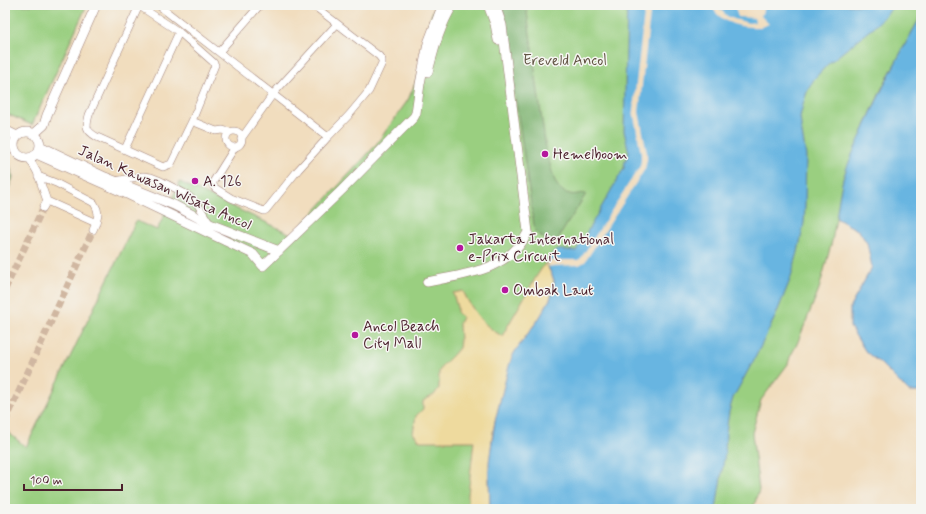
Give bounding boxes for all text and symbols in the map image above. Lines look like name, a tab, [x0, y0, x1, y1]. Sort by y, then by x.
park label: Ereveld Ancol	[523, 51, 607, 71]
street label: Jalan Kawasan Wisata Ancol	[75, 141, 254, 235]
place label: Hemelboom	[553, 145, 627, 165]
marker: Hemelboom	[540, 149, 550, 159]
place label: A. 126	[203, 172, 242, 192]
marker: A. 126	[190, 176, 200, 186]
place label: Jakarta International e-Prix Circuit	[468, 230, 614, 267]
marker: Jakarta International e-Prix Circuit	[455, 243, 465, 253]
place label: Ombak Laut	[513, 281, 594, 301]
marker: Ombak Laut	[500, 285, 510, 295]
place label: Ancol Beach City Mall	[363, 317, 440, 354]
marker: Ancol Beach City Mall	[350, 330, 360, 340]
scale bar	[24, 466, 122, 492]
text: 100 m	[30, 473, 62, 489]

